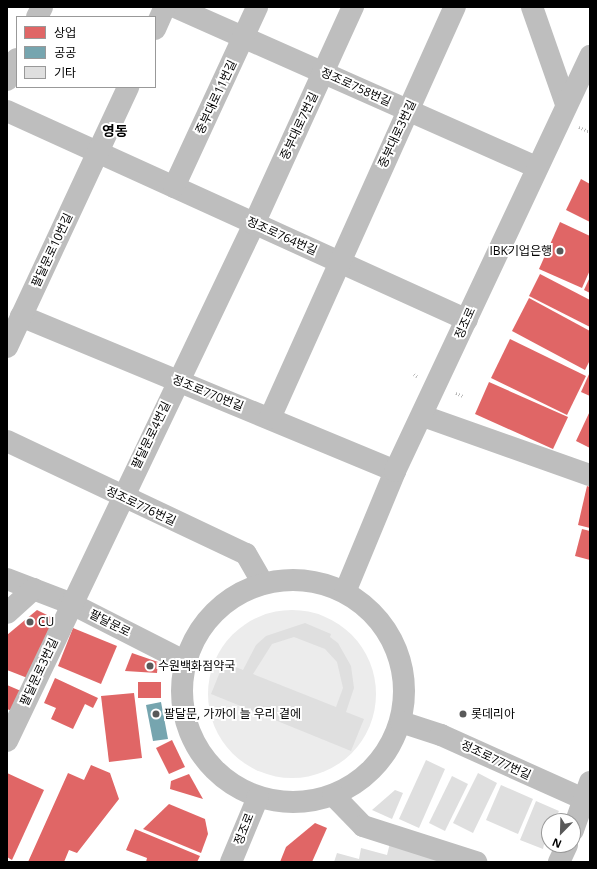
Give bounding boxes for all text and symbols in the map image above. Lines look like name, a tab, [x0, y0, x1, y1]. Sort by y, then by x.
legend	[16, 16, 156, 88]
text: 상업	[54, 24, 76, 41]
text: 공공	[54, 44, 76, 61]
street label: 중부대로11번길	[193, 58, 239, 136]
text: 기타	[54, 64, 76, 81]
street label: 정조로758번길	[318, 65, 394, 109]
street label: 중부대로7번길	[277, 90, 321, 162]
street label: 중부대로3번길	[375, 98, 419, 170]
district label: 영동	[102, 123, 128, 139]
street label: 팔달문로10번길	[29, 211, 75, 289]
street label: 정조로764번길	[244, 214, 320, 258]
place label: IBK기업은행	[489, 244, 552, 258]
marker: IBK기업은행	[555, 246, 565, 256]
street label: 정조로	[452, 305, 478, 341]
street label: 정조로770번길	[170, 372, 246, 414]
street label: 팔달문로4번길	[129, 399, 173, 471]
street label: 정조로776번길	[104, 483, 178, 529]
street label: 팔달문로	[87, 607, 133, 639]
place label: CU	[38, 615, 54, 629]
marker: CU	[25, 617, 35, 627]
street label: 팔달문로3번길	[17, 636, 61, 708]
place label: 수원백화점약국	[158, 659, 235, 673]
marker: 수원백화점약국	[145, 661, 155, 671]
place label: 팔달문, 가까이 늘 우리 곁에	[164, 707, 301, 721]
place label: 롯데리아	[471, 707, 515, 721]
marker: 팔달문, 가까이 늘 우리 곁에	[151, 709, 161, 719]
marker: 롯데리아	[458, 709, 468, 719]
street label: 정조로777번길	[459, 737, 533, 783]
street label: 정조로	[231, 811, 257, 847]
north arrow	[541, 813, 581, 853]
text: N	[549, 835, 564, 852]

